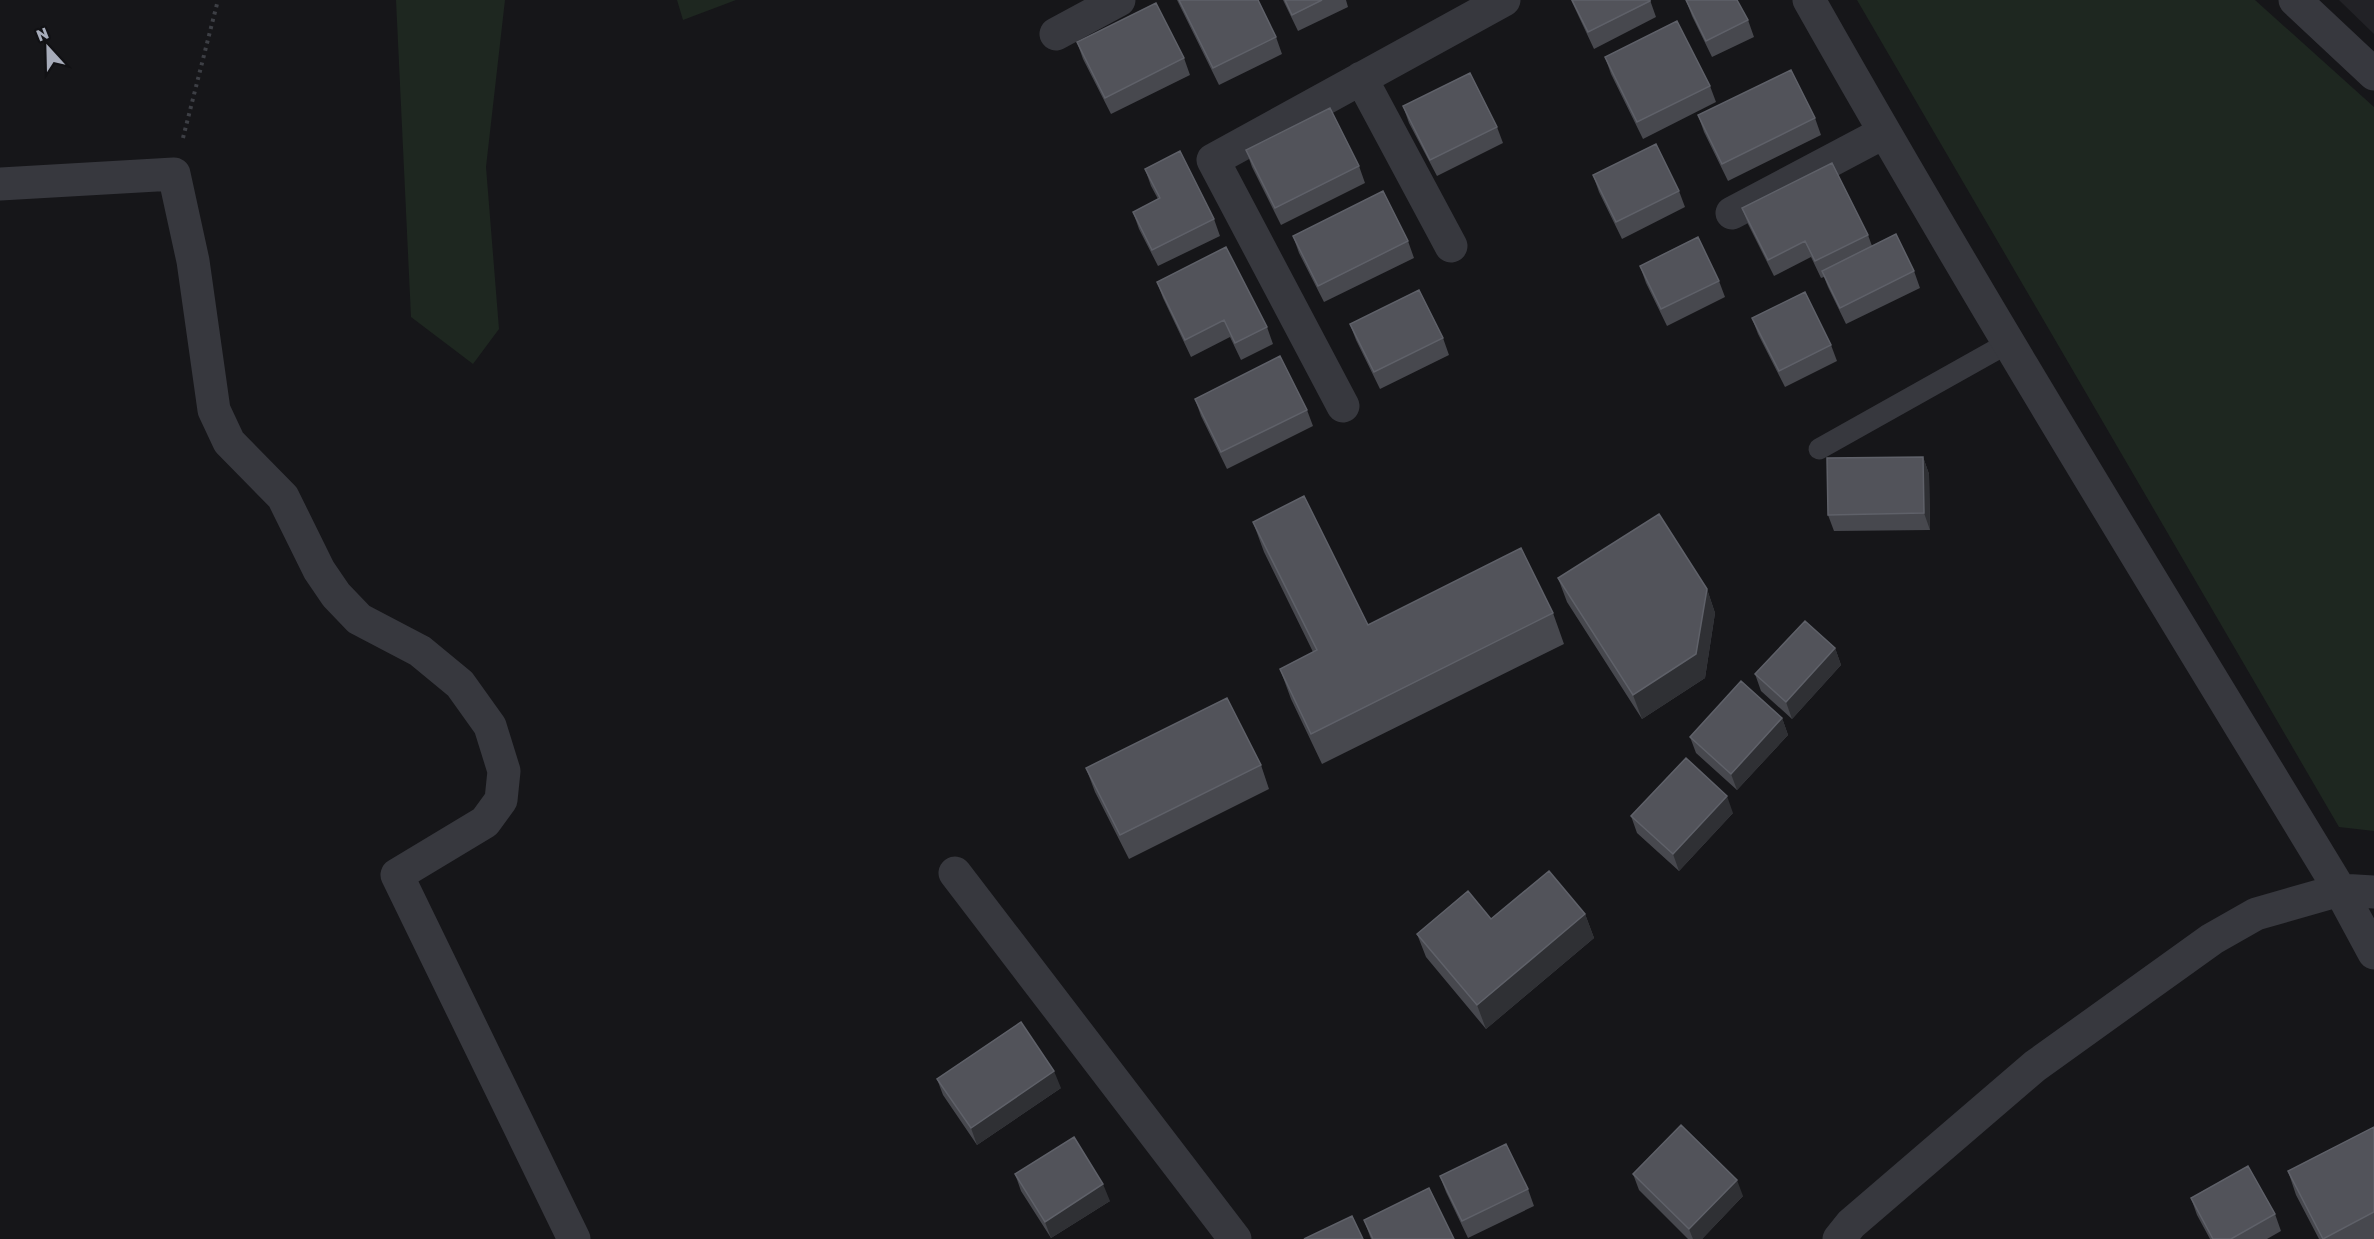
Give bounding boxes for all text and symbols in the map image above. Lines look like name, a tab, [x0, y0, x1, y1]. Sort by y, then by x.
north arrow	[18, 18, 78, 78]
text: N	[34, 24, 51, 46]

